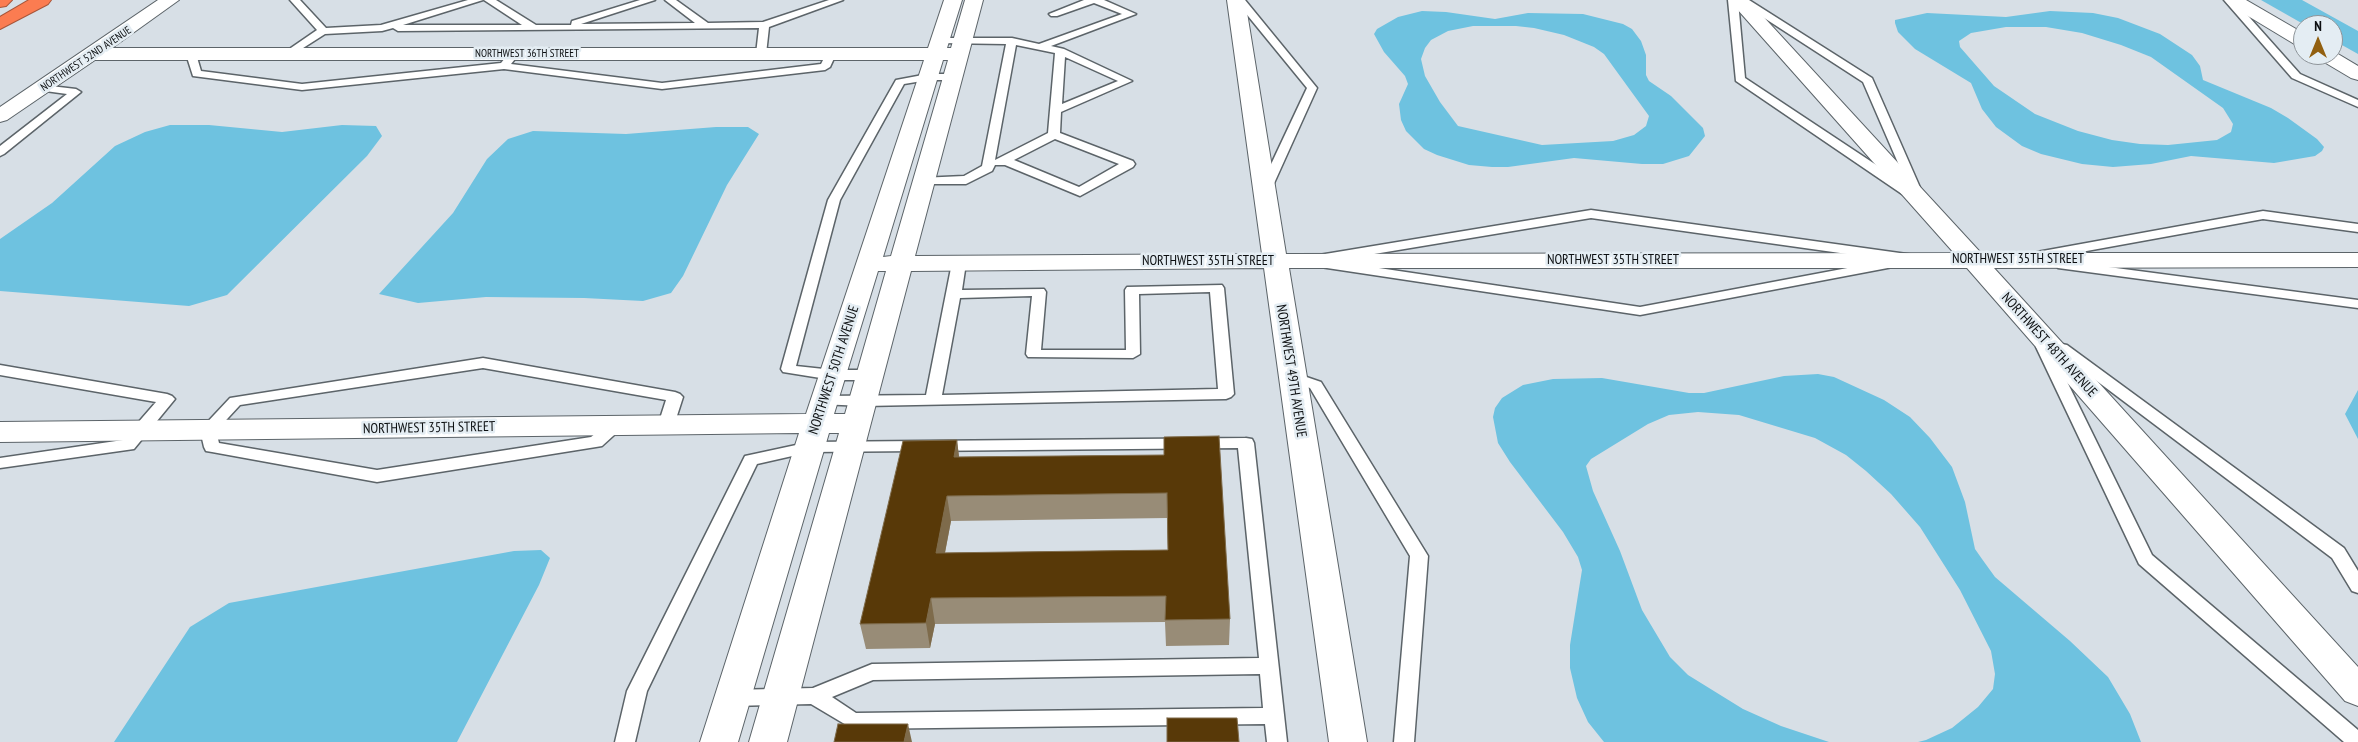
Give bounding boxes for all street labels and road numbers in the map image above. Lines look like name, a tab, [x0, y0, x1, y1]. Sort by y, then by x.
street label: NORTHWEST 52ND AVENUE	[38, 24, 134, 94]
street label: NORTHWEST 36TH STREET	[475, 47, 579, 61]
street label: NORTHWEST 35TH STREET	[1952, 251, 2084, 267]
street label: NORTHWEST 35TH STREET	[1547, 252, 1679, 268]
street label: NORTHWEST 35TH STREET	[1142, 253, 1274, 269]
street label: NORTHWEST 48TH AVENUE	[1998, 289, 2100, 401]
street label: NORTHWEST 50TH AVENUE	[805, 303, 863, 437]
street label: NORTHWEST 49TH AVENUE	[1272, 303, 1310, 439]
street label: NORTHWEST 35TH STREET	[363, 418, 495, 438]

